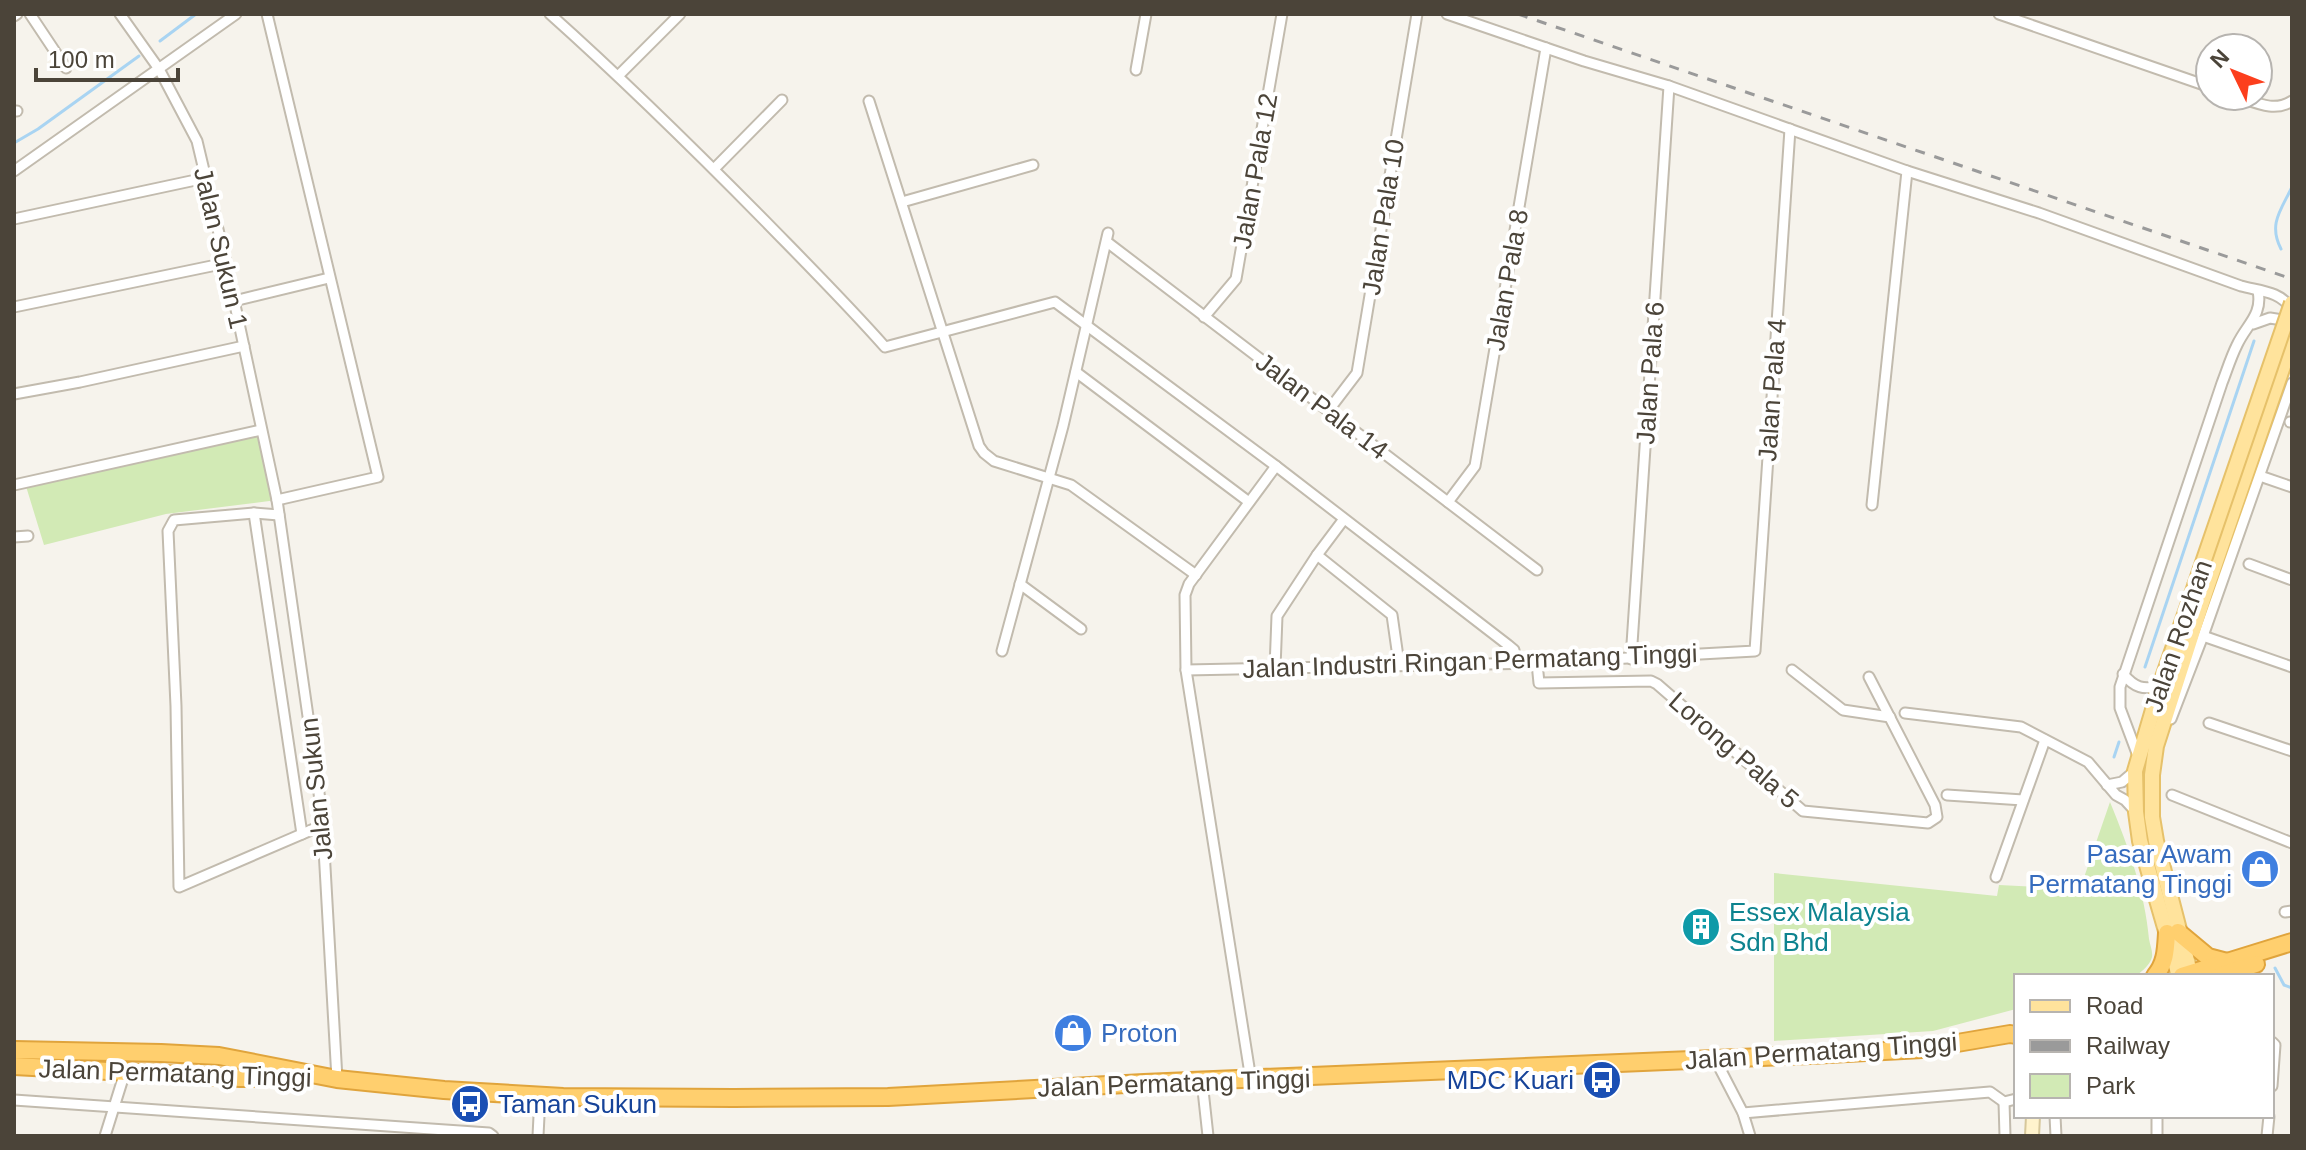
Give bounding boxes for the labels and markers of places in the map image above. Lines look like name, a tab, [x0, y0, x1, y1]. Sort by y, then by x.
place label: Pasar Awam Permatang Tinggi	[2028, 839, 2232, 899]
shop icon: Pasar Awam Permatang Tinggi	[2239, 848, 2281, 890]
place label: Essex Malaysia Sdn Bhd	[1729, 897, 1910, 957]
building icon: Essex Malaysia Sdn Bhd	[1680, 906, 1722, 948]
shop icon: Proton	[1052, 1012, 1094, 1054]
place label: Proton	[1101, 1018, 1178, 1048]
bus stop icon: MDC Kuari	[1581, 1059, 1623, 1101]
place label: MDC Kuari	[1447, 1065, 1574, 1095]
bus stop icon: Taman Sukun	[449, 1083, 491, 1125]
place label: Taman Sukun	[498, 1089, 657, 1119]

